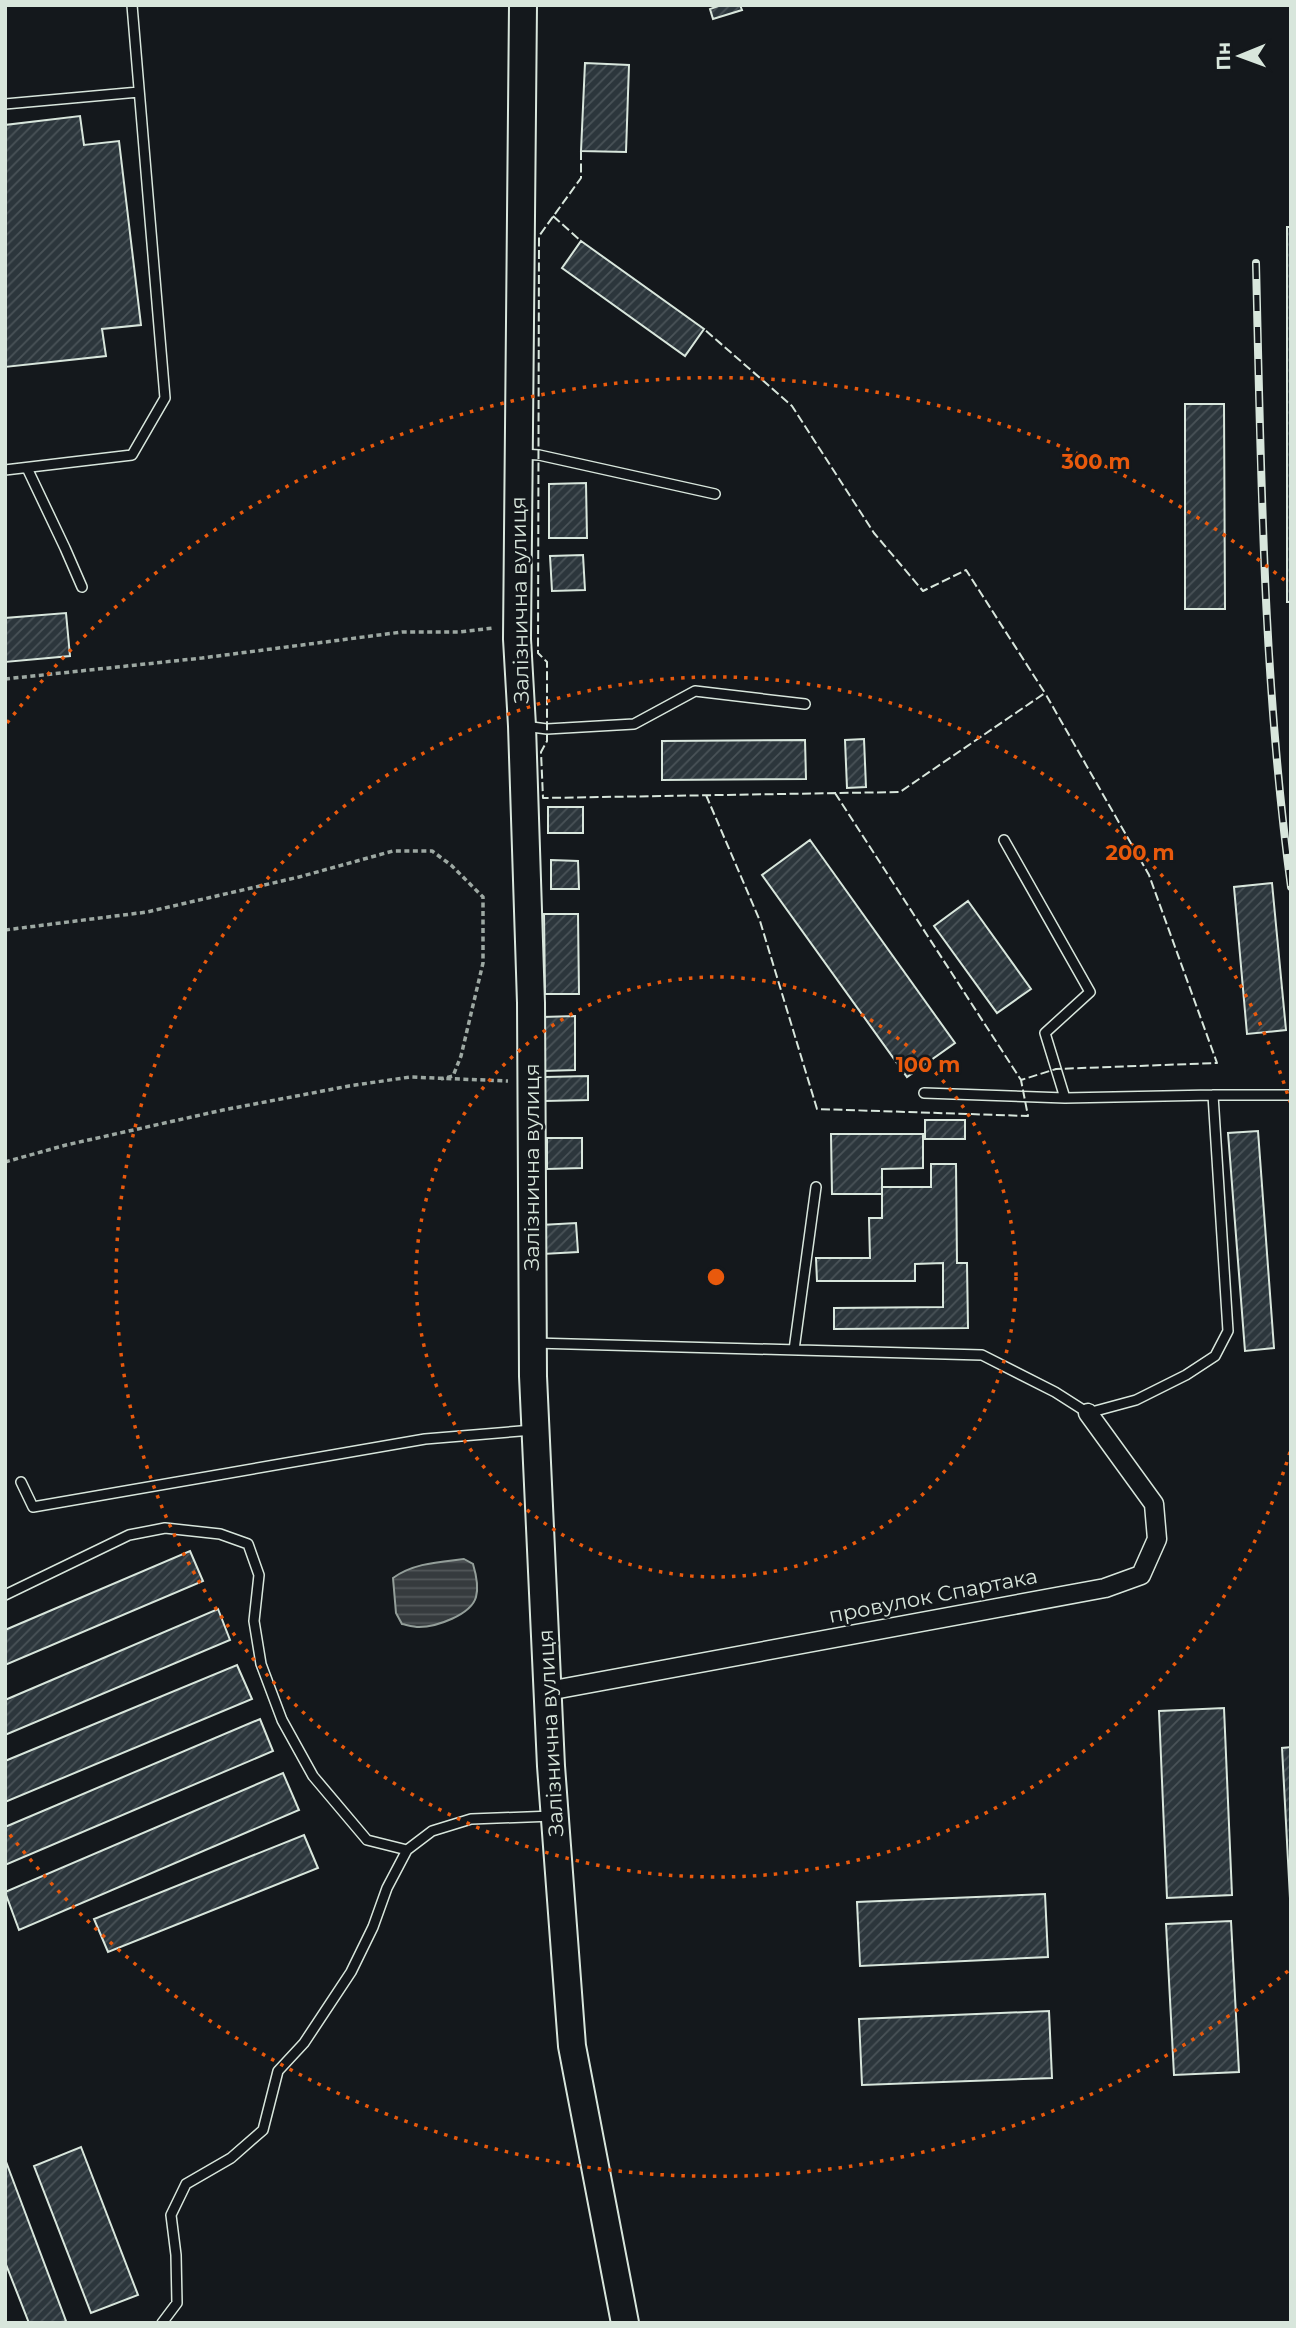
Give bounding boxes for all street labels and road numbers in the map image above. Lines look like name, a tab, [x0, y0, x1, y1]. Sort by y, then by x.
street label: Залізнична вулиця	[505, 496, 534, 704]
street label: Залізнична вулиця	[519, 1063, 544, 1271]
street label: провулок Спартака	[826, 1563, 1039, 1628]
street label: Залізнична вулиця	[533, 1629, 568, 1837]

